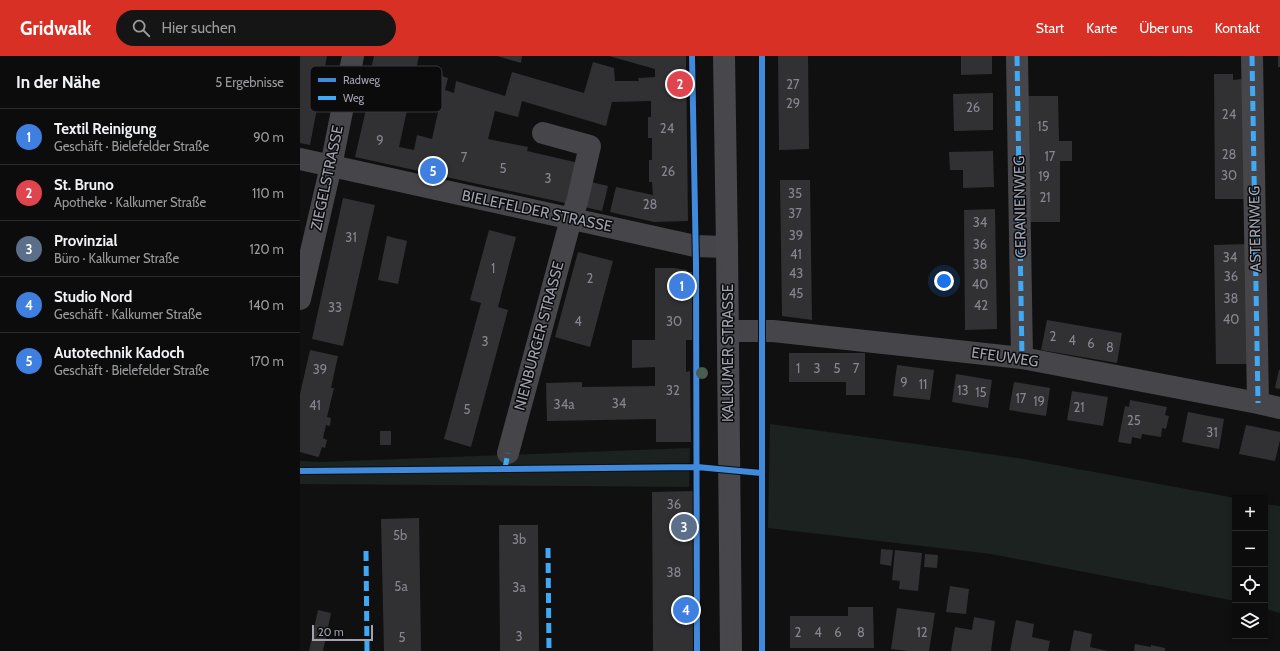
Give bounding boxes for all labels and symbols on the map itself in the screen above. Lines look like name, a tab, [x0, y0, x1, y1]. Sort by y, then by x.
legend	[310, 66, 442, 112]
pin: 2	[667, 69, 693, 99]
text: Radweg	[343, 73, 381, 87]
house number: 27	[786, 76, 800, 92]
text: Weg	[343, 91, 365, 105]
house number: 29	[786, 95, 800, 111]
house number: 26	[966, 99, 980, 115]
house number: 24	[1222, 106, 1237, 122]
house number: 15	[1037, 118, 1049, 134]
house number: 24	[660, 120, 675, 136]
street label: ZIEGELSTRASSE	[307, 124, 347, 232]
house number: 9	[376, 132, 384, 148]
house number: 28	[1222, 146, 1236, 162]
house number: 17	[1045, 148, 1056, 164]
house number: 7	[461, 149, 468, 165]
pin: 5	[420, 156, 446, 186]
street label: GERANIENWEG	[1010, 156, 1030, 258]
house number: 5	[499, 160, 507, 176]
house number: 26	[661, 163, 675, 179]
house number: 30	[1221, 167, 1237, 183]
house number: 19	[1038, 168, 1050, 184]
house number: 3	[544, 170, 552, 186]
house number: 35	[788, 185, 802, 201]
street label: BIELEFELDER STRASSE	[460, 186, 614, 236]
street label: ASTERNWEG	[1245, 186, 1265, 272]
house number: 21	[1039, 189, 1051, 205]
house number: 28	[643, 196, 657, 212]
house number: 37	[788, 205, 802, 221]
house number: 34	[973, 214, 988, 230]
house number: 39	[789, 227, 803, 243]
house number: 31	[345, 229, 357, 245]
house number: 36	[973, 236, 987, 252]
house number: 41	[790, 246, 802, 262]
house number: 34	[1223, 249, 1238, 265]
house number: 38	[973, 256, 988, 272]
street label: NIENBURGER STRASSE	[510, 259, 568, 413]
house number: 1	[491, 260, 495, 276]
house number: 43	[789, 265, 803, 281]
house number: 36	[1224, 268, 1238, 284]
house number: 2	[587, 270, 594, 286]
pin: 1	[669, 271, 695, 301]
your location	[934, 271, 954, 291]
house number: 40	[972, 276, 988, 292]
street label: KALKUMER STRASSE	[719, 284, 737, 422]
house number: 45	[789, 285, 803, 301]
house number: 38	[1224, 290, 1239, 306]
house number: 42	[974, 297, 988, 313]
house number: 33	[328, 299, 342, 315]
house number: 40	[1223, 311, 1239, 327]
house number: 4	[574, 313, 582, 329]
house number: 30	[666, 313, 682, 329]
house number: 2	[1050, 328, 1057, 344]
house number: 4	[1068, 332, 1076, 348]
house number: 3	[481, 333, 489, 349]
house number: 6	[1087, 335, 1095, 351]
house number: 8	[1106, 339, 1114, 355]
street label: EFEUWEG	[970, 343, 1040, 371]
house number: 1	[796, 360, 800, 376]
house number: 3	[813, 360, 821, 376]
house number: 5	[833, 360, 841, 376]
house number: 7	[853, 360, 860, 376]
house number: 39	[313, 361, 327, 377]
house number: 9	[900, 374, 908, 390]
house number: 11	[919, 376, 927, 392]
house number: 32	[666, 382, 680, 398]
house number: 13	[957, 382, 969, 398]
house number: 15	[975, 384, 987, 400]
house number: 17	[1016, 390, 1027, 406]
house number: 19	[1033, 393, 1045, 409]
house number: 34	[612, 395, 627, 411]
house number: 34a	[554, 396, 575, 412]
house number: 41	[309, 397, 321, 413]
house number: 21	[1073, 399, 1085, 415]
house number: 5	[463, 401, 471, 417]
house number: 25	[1127, 412, 1141, 428]
house number: 31	[1206, 424, 1218, 440]
house number: 36	[667, 496, 681, 512]
pin: 3	[671, 512, 697, 542]
house number: 5b	[393, 527, 407, 543]
house number: 3b	[512, 531, 526, 547]
house number: 38	[667, 564, 682, 580]
house number: 5a	[394, 578, 408, 594]
house number: 3a	[512, 579, 526, 595]
pin: 4	[673, 595, 699, 625]
scale bar	[312, 623, 373, 642]
house number: 2	[795, 624, 802, 640]
house number: 4	[814, 624, 822, 640]
house number: 6	[834, 624, 842, 640]
house number: 8	[857, 624, 865, 640]
house number: 12	[916, 624, 928, 640]
house number: 3	[515, 628, 523, 644]
house number: 5	[398, 629, 406, 645]

